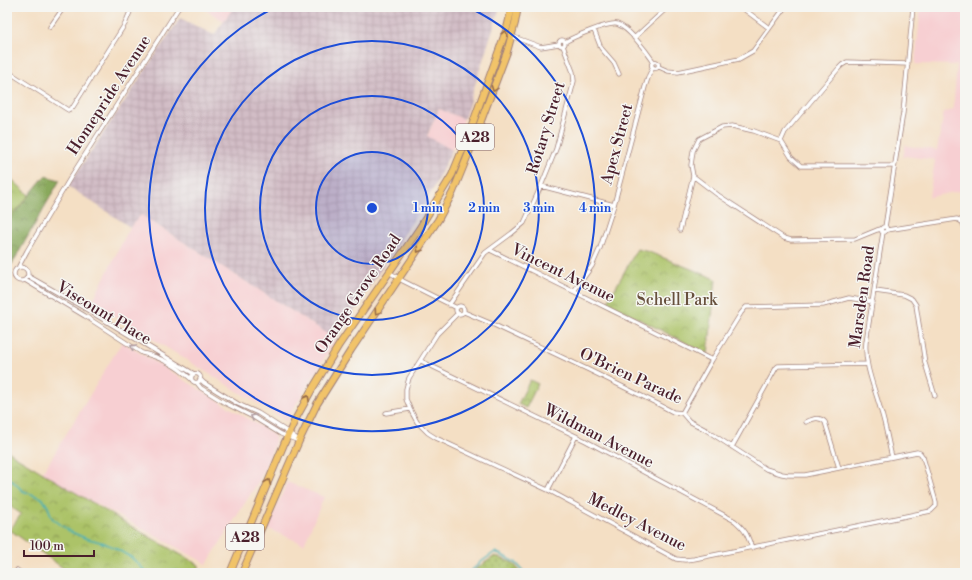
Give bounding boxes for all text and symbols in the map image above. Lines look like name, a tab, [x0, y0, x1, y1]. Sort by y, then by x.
one-way arrow	[500, 30, 508, 37]
street label: Homepride Avenue	[63, 31, 155, 159]
street label: Rotary Street	[522, 79, 570, 177]
one-way arrow	[490, 85, 498, 92]
street label: Apex Street	[596, 101, 637, 188]
road number: A28	[456, 124, 494, 150]
centre of rings	[365, 201, 379, 215]
text: 1 min	[413, 201, 444, 216]
text: 2 min	[468, 201, 500, 216]
text: 3 min	[523, 201, 555, 216]
text: 4 min	[579, 201, 612, 216]
street label: Orange Grove Road	[311, 230, 405, 358]
street label: Vincent Avenue	[507, 239, 618, 307]
street label: Marsden Road	[845, 244, 879, 350]
one-way arrow	[417, 245, 424, 252]
street label: Viscount Place	[52, 276, 155, 349]
park label: Schell Park	[637, 290, 719, 310]
one-way arrow	[375, 307, 382, 314]
street label: O'Brien Parade	[576, 343, 686, 409]
one-way arrow	[130, 344, 137, 352]
one-way arrow	[302, 395, 309, 402]
street label: Wildman Avenue	[540, 399, 657, 472]
one-way arrow	[250, 414, 257, 421]
one-way arrow	[263, 479, 271, 487]
street label: Medley Avenue	[584, 489, 690, 555]
road number: A28	[226, 524, 264, 550]
scale bar	[24, 532, 94, 558]
text: 100 m	[30, 539, 64, 554]

